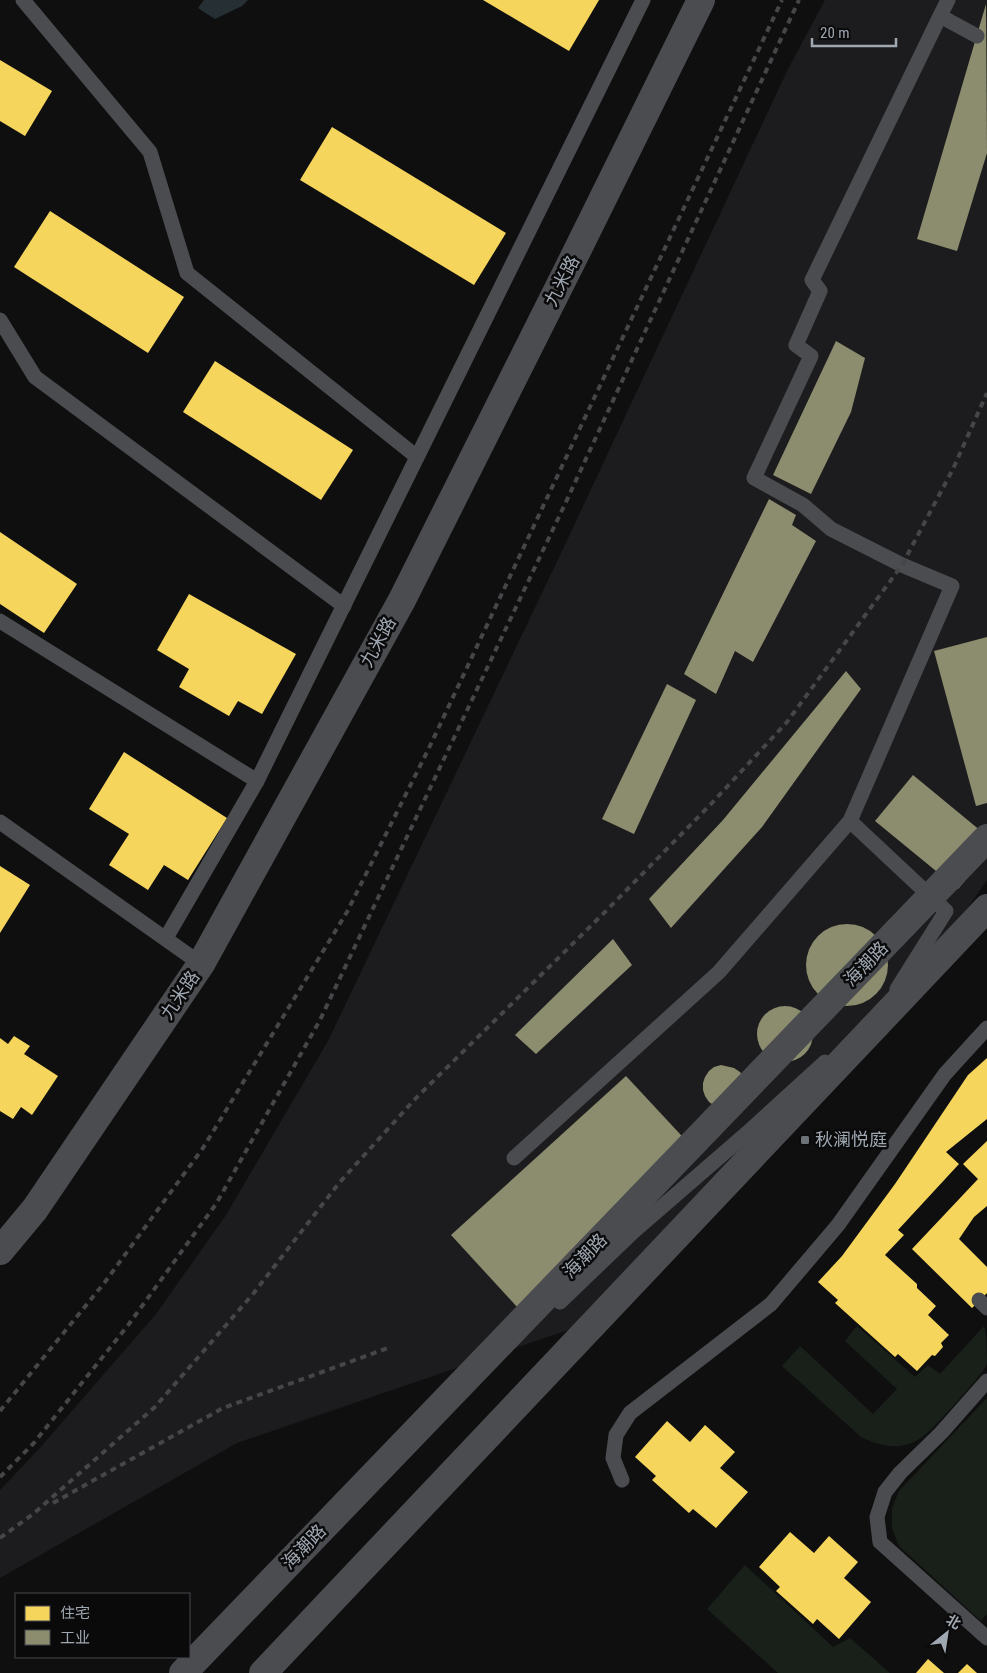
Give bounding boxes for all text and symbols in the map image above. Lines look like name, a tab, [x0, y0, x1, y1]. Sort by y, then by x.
scale bar	[812, 15, 896, 47]
text: 20 m	[820, 24, 850, 42]
street label: 九米路	[540, 252, 583, 310]
street label: 九米路	[355, 613, 400, 670]
street label: 海潮路	[839, 937, 892, 990]
street label: 九米路	[156, 966, 203, 1023]
place label: 秋澜悦庭	[815, 1129, 887, 1150]
marker: 秋澜悦庭	[799, 1134, 811, 1146]
street label: 海潮路	[558, 1229, 611, 1282]
street label: 海潮路	[277, 1520, 330, 1573]
legend	[15, 1593, 190, 1658]
text: 住宅	[60, 1604, 90, 1622]
north arrow	[922, 1608, 972, 1658]
text: 北	[943, 1611, 964, 1632]
text: 工业	[60, 1629, 90, 1647]

